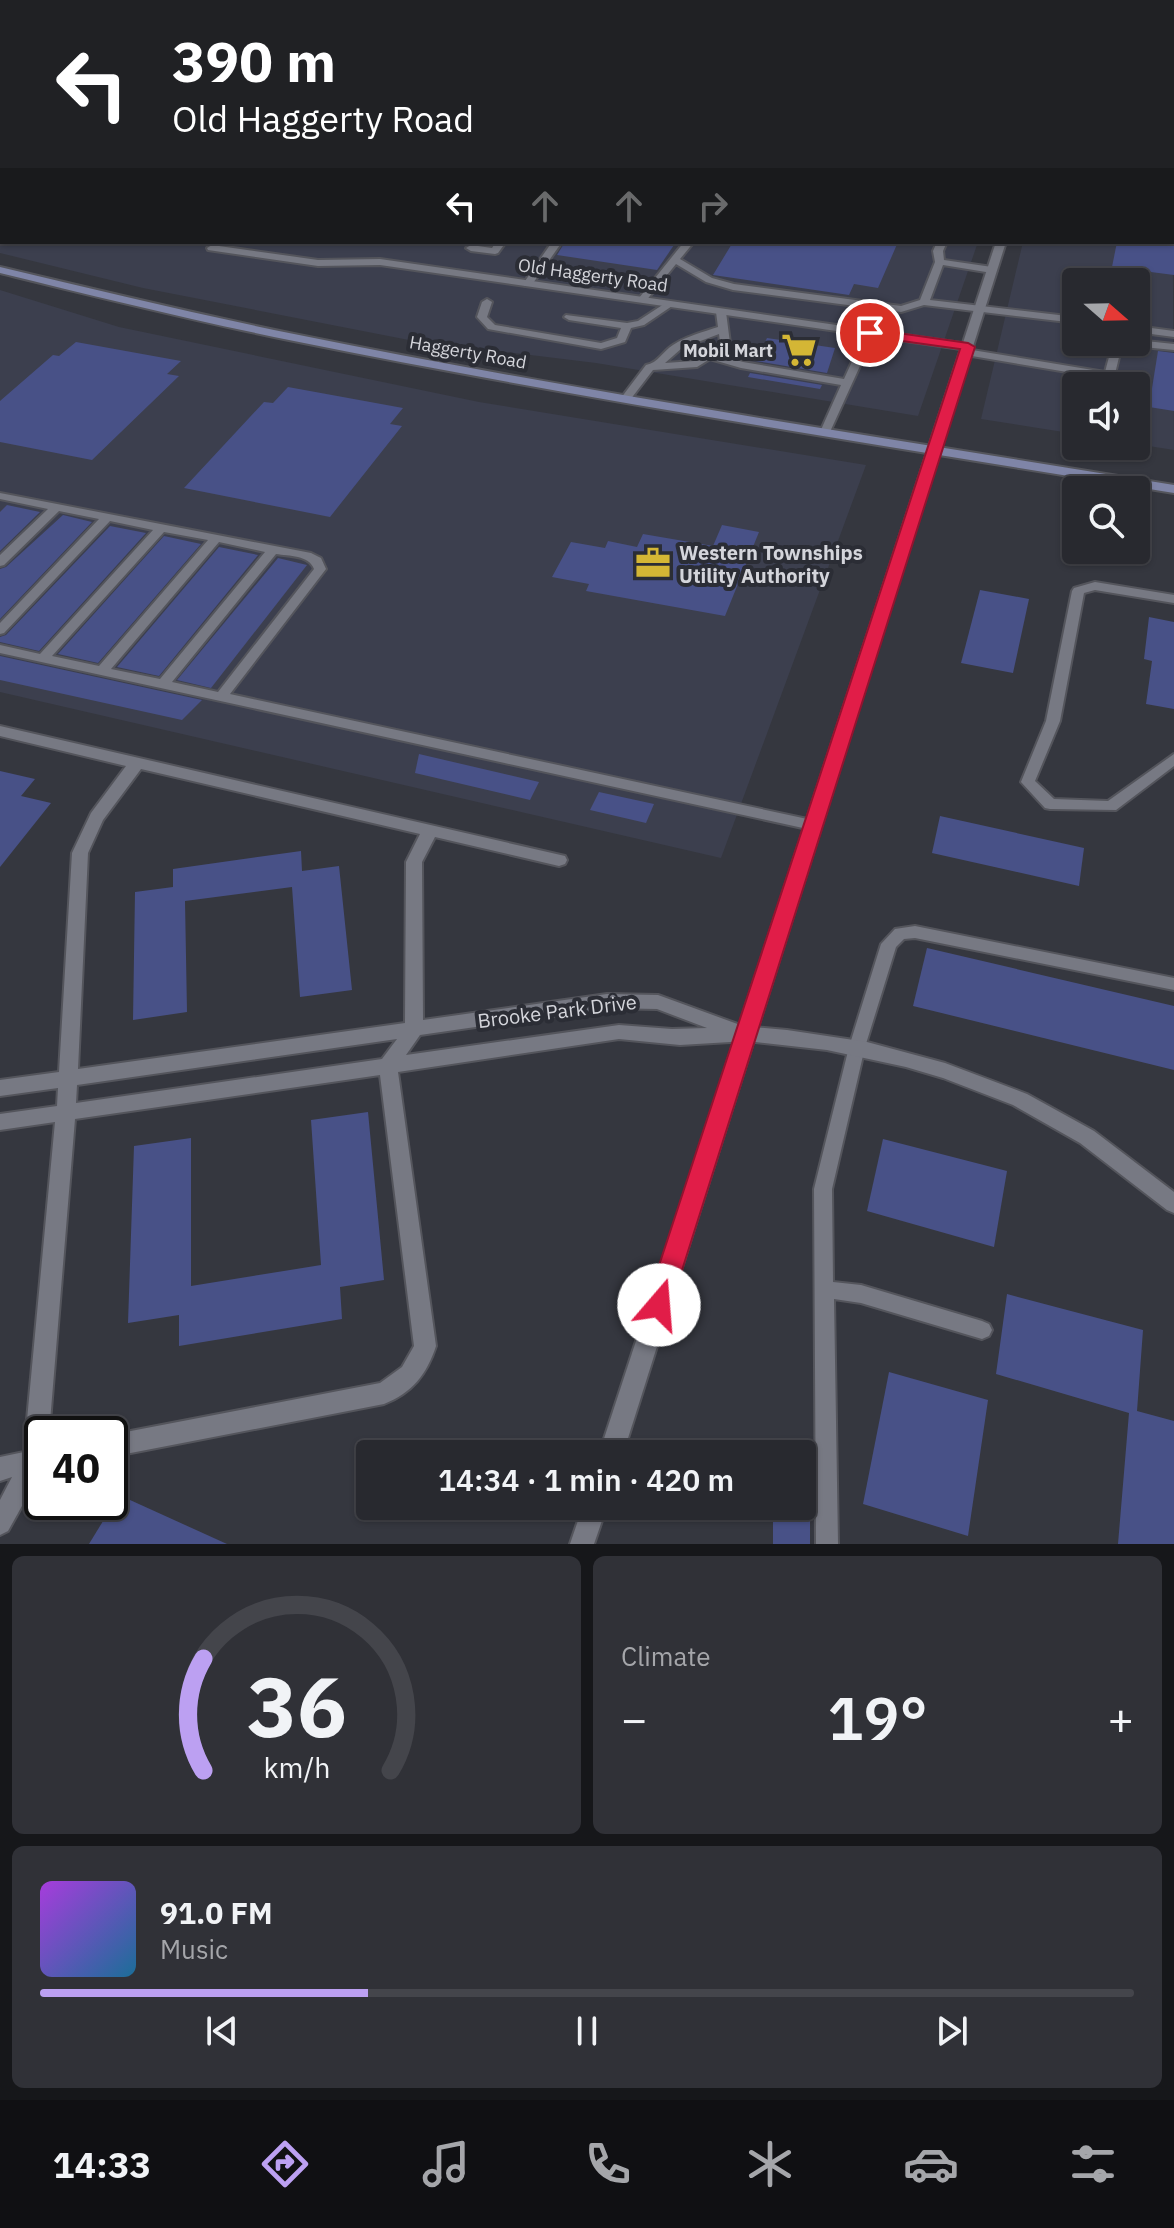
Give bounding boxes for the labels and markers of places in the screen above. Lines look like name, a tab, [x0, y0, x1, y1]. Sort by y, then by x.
pin	[836, 299, 904, 367]
supermarket icon: Mobil Mart	[780, 331, 818, 369]
place label: Mobil Mart	[683, 339, 773, 362]
place label: Western Townships Utility Authority	[679, 539, 863, 589]
office icon: Western Townships Utility Authority	[634, 544, 672, 582]

